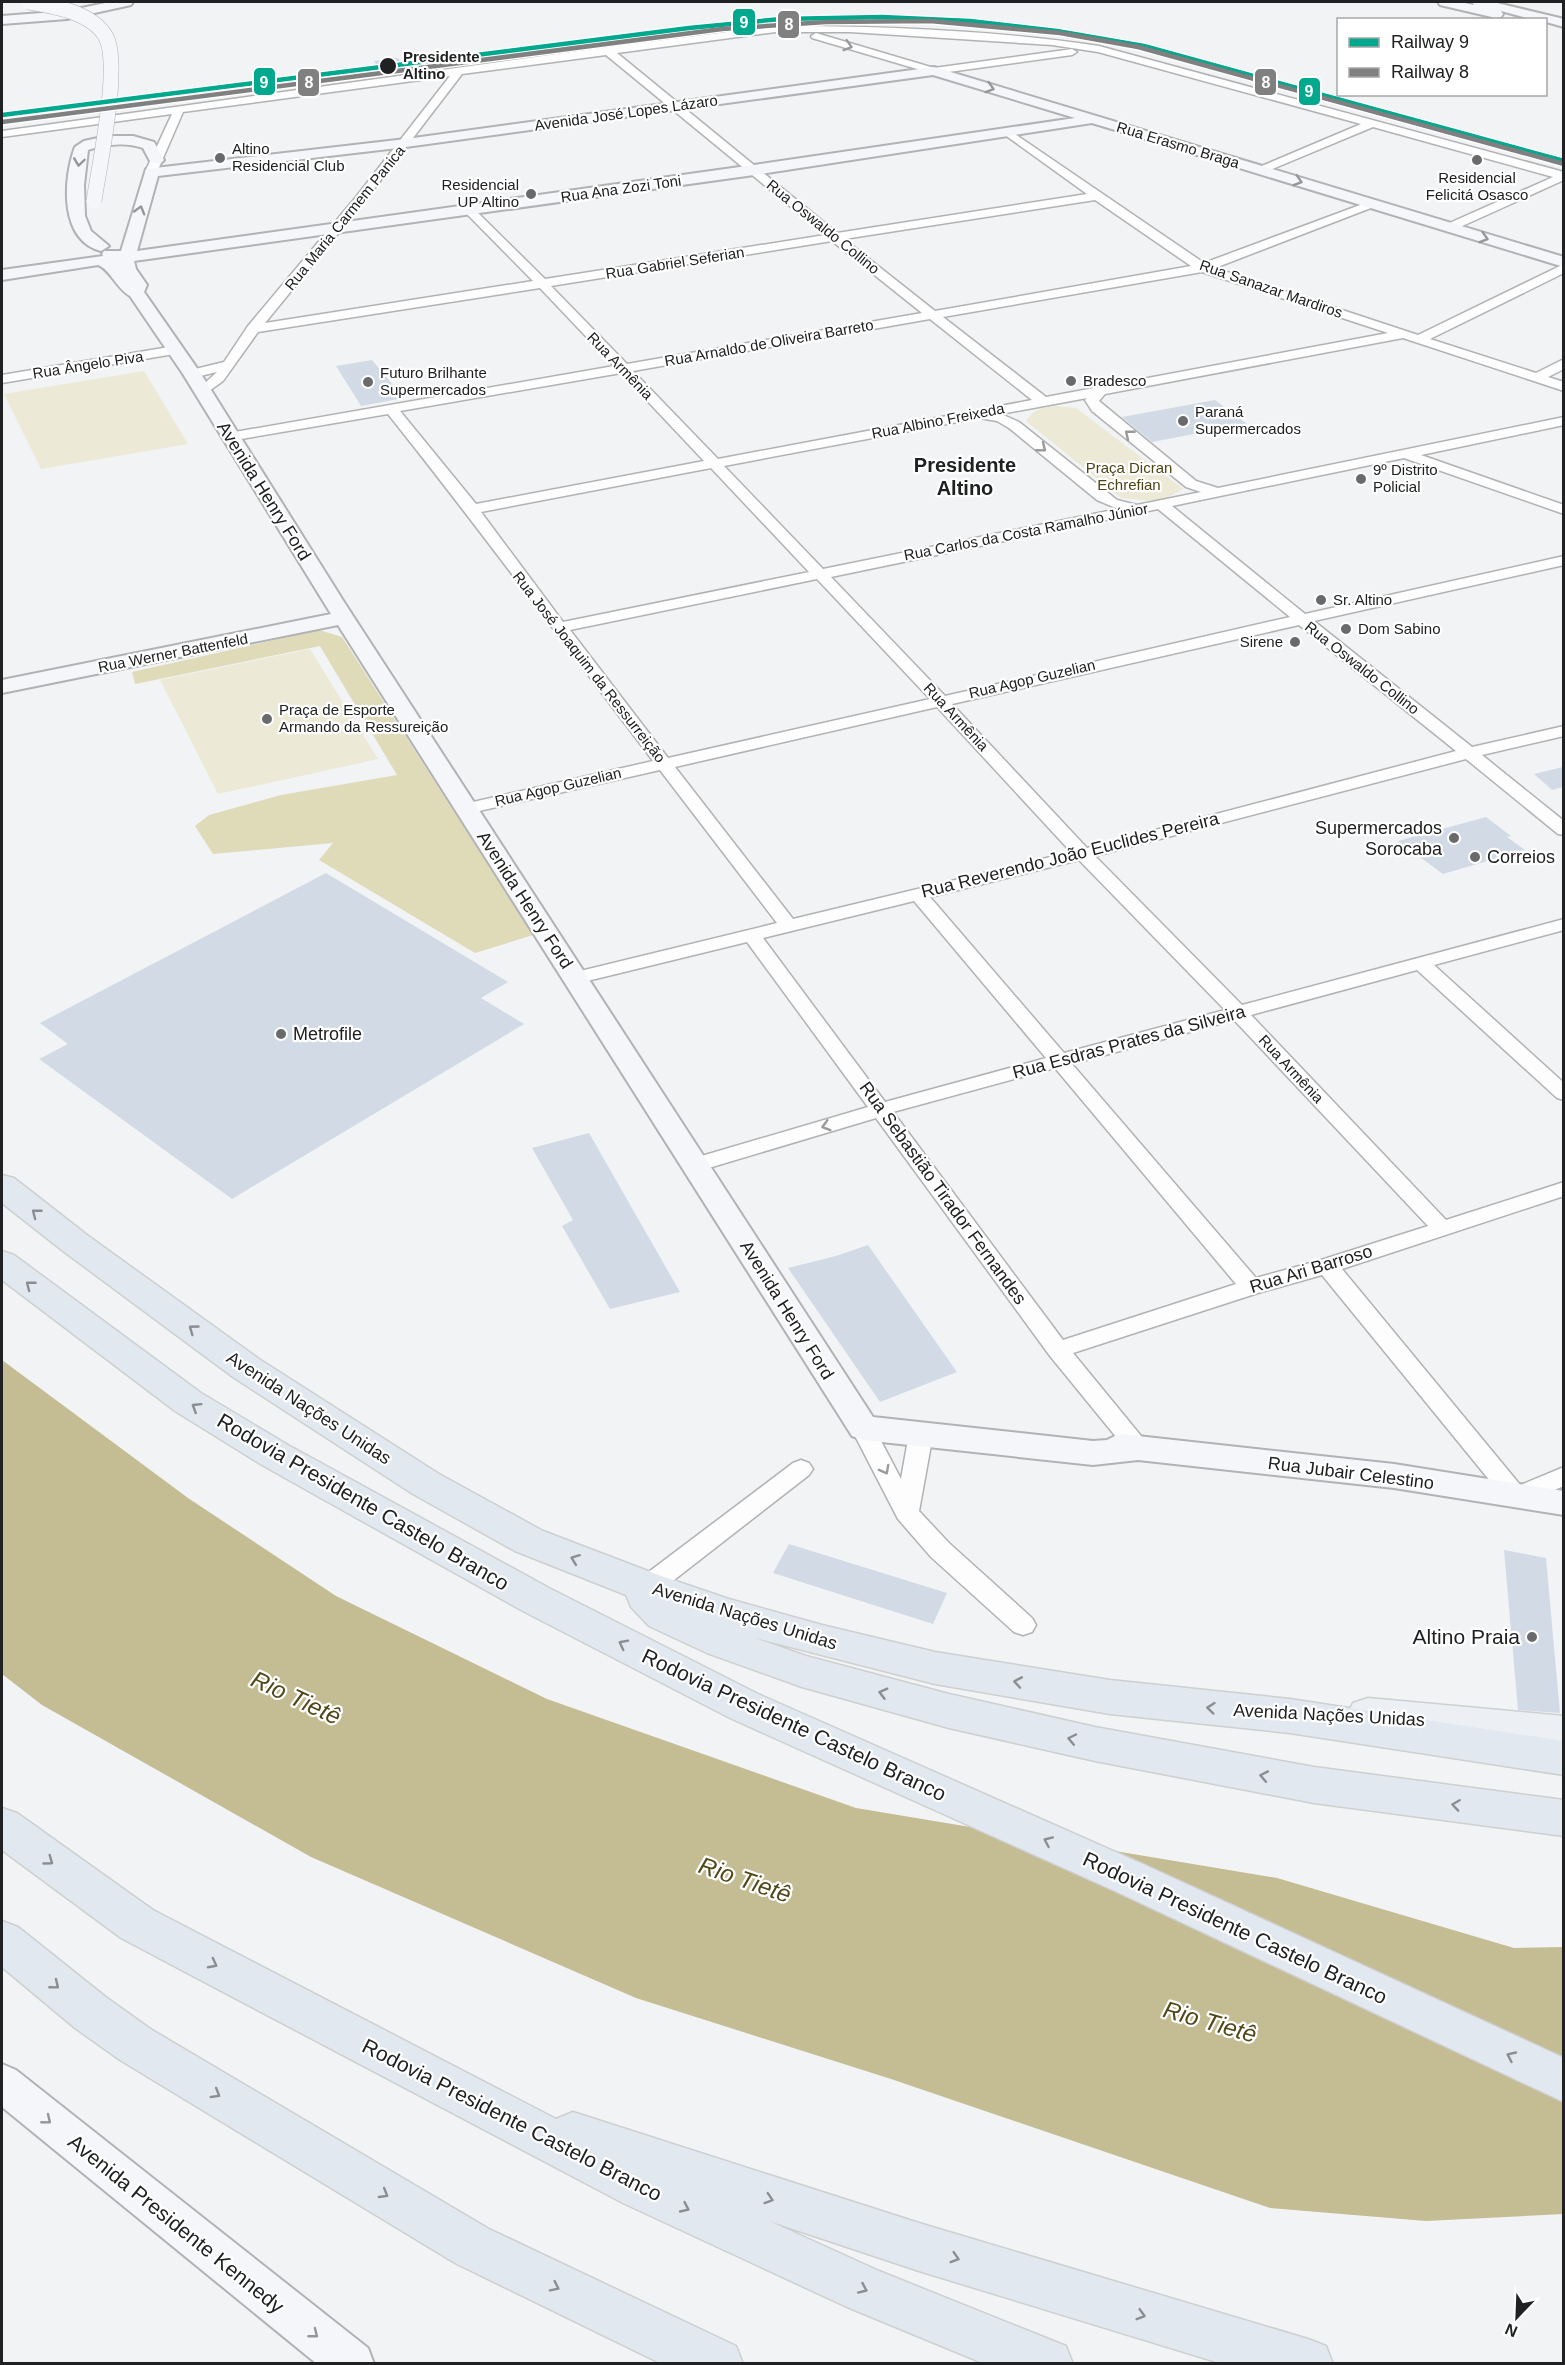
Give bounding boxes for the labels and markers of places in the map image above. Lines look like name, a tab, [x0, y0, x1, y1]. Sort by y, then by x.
place label: Presidente Altino	[403, 48, 480, 82]
marker: Presidente Altino	[378, 56, 398, 76]
place label: Altino Residencial Club	[232, 140, 345, 174]
marker: Altino Residencial Club	[213, 151, 227, 165]
marker: Residencial Felicitá Osasco	[1470, 153, 1484, 167]
place label: Residencial Felicitá Osasco	[1426, 169, 1528, 203]
place label: Residencial UP Altino	[441, 176, 519, 210]
marker: Residencial UP Altino	[524, 187, 538, 201]
place label: Futuro Brilhante Supermercados	[380, 364, 487, 398]
place label: Bradesco	[1083, 372, 1146, 389]
marker: Bradesco	[1064, 374, 1078, 388]
marker: Futuro Brilhante Supermercados	[361, 375, 375, 389]
place label: Paraná Supermercados	[1195, 403, 1301, 437]
marker: Paraná Supermercados	[1176, 414, 1190, 428]
place label: 9º Distrito Policial	[1373, 461, 1438, 495]
marker: 9º Distrito Policial	[1354, 472, 1368, 486]
place label: Sr. Altino	[1333, 591, 1392, 608]
marker: Sr. Altino	[1314, 593, 1328, 607]
place label: Dom Sabino	[1358, 620, 1441, 637]
marker: Dom Sabino	[1339, 622, 1353, 636]
place label: Sirene	[1240, 633, 1283, 650]
marker: Sirene	[1288, 635, 1302, 649]
place label: Praça de Esporte Armando da Ressureição	[279, 701, 448, 735]
marker: Praça de Esporte Armando da Ressureição	[260, 712, 274, 726]
place label: Supermercados Sorocaba	[1315, 818, 1443, 859]
marker: Supermercados Sorocaba	[1447, 831, 1461, 845]
place label: Correios	[1487, 847, 1555, 867]
marker: Correios	[1468, 850, 1482, 864]
place label: Metrofile	[293, 1024, 362, 1044]
marker: Metrofile	[274, 1027, 288, 1041]
place label: Altino Praia	[1413, 1625, 1520, 1648]
marker: Altino Praia	[1525, 1630, 1539, 1644]

